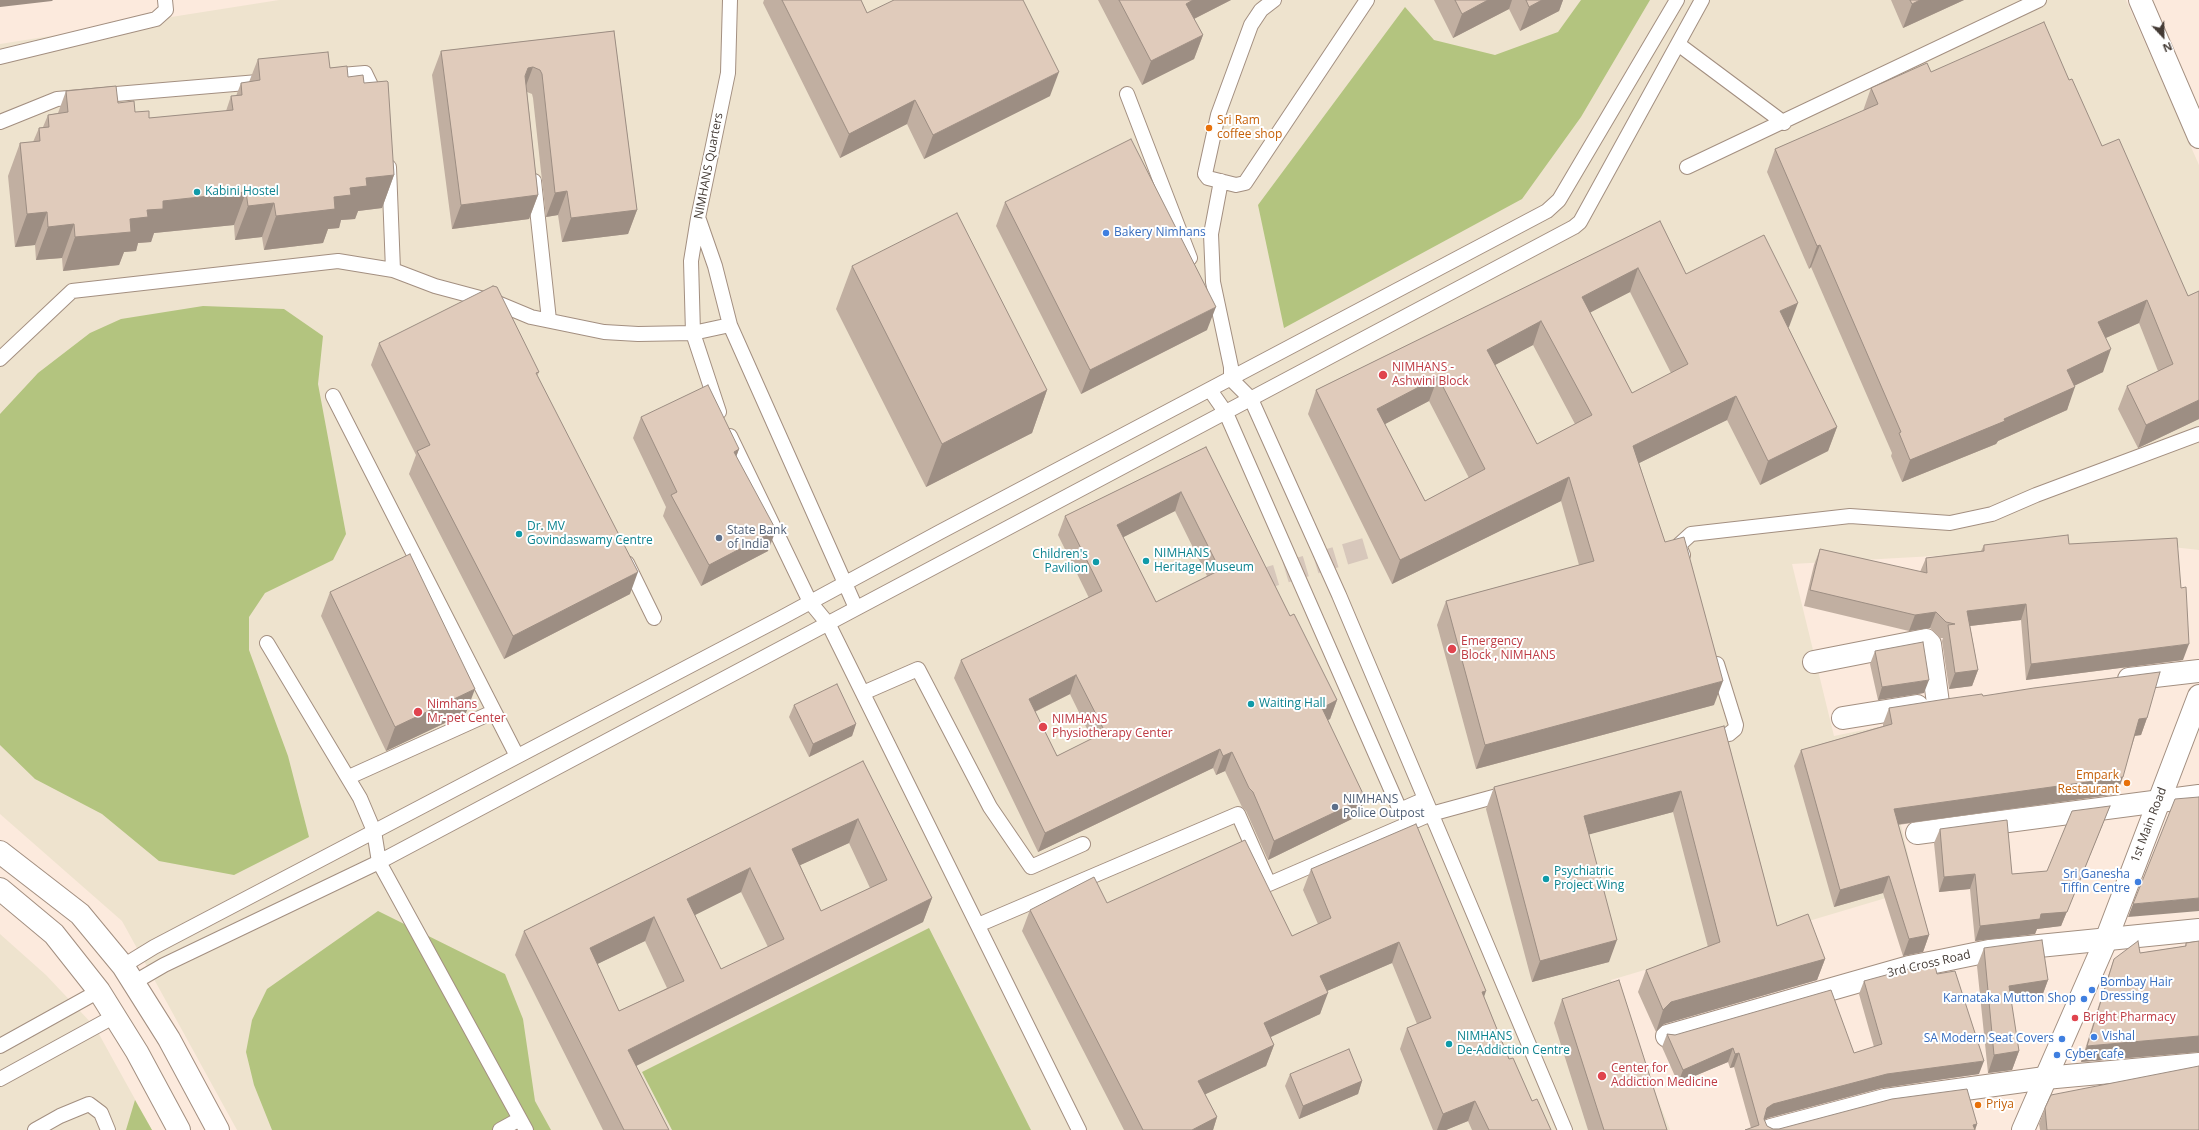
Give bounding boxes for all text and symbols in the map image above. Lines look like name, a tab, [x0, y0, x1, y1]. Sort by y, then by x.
north arrow	[2143, 16, 2183, 56]
text: N	[2161, 39, 2175, 56]
street label: NIMHANS Quarters	[692, 111, 726, 221]
place label: Sri Ram coffee shop	[1217, 114, 1282, 142]
marker: Sri Ram coffee shop	[1204, 123, 1214, 133]
place label: Kabini Hostel	[205, 185, 279, 199]
marker: Kabini Hostel	[192, 187, 202, 197]
place label: Bakery Nimhans	[1114, 226, 1206, 240]
marker: Bakery Nimhans	[1101, 228, 1111, 238]
place label: NIMHANS - Ashwini Block	[1392, 361, 1469, 389]
marker: NIMHANS - Ashwini Block	[1377, 369, 1389, 381]
place label: Dr. MV Govindaswamy Centre	[527, 520, 653, 548]
place label: State Bank of India	[727, 524, 787, 552]
marker: Dr. MV Govindaswamy Centre	[514, 529, 524, 539]
marker: State Bank of India	[714, 533, 724, 543]
place label: NIMHANS Heritage Museum	[1154, 547, 1254, 575]
place label: Children's Pavilion	[1032, 548, 1088, 576]
marker: NIMHANS Heritage Museum	[1141, 556, 1151, 566]
marker: Children's Pavilion	[1091, 557, 1101, 567]
place label: Emergency Block , NIMHANS	[1461, 635, 1556, 663]
marker: Emergency Block , NIMHANS	[1446, 643, 1458, 655]
place label: Waiting Hall	[1259, 697, 1326, 711]
place label: Nimhans Mr-pet Center	[427, 698, 506, 726]
marker: Waiting Hall	[1246, 699, 1256, 709]
marker: Nimhans Mr-pet Center	[412, 706, 424, 718]
place label: NIMHANS Physiotherapy Center	[1052, 713, 1173, 741]
marker: NIMHANS Physiotherapy Center	[1037, 721, 1049, 733]
place label: Empark Restaurant	[2058, 769, 2119, 797]
marker: Empark Restaurant	[2122, 778, 2132, 788]
street label: 1st Main Road	[2128, 785, 2170, 865]
place label: NIMHANS Police Outpost	[1343, 793, 1425, 821]
marker: NIMHANS Police Outpost	[1330, 802, 1340, 812]
place label: Psychiatric Project Wing	[1554, 865, 1624, 893]
place label: Sri Ganesha Tiffin Centre	[2061, 868, 2130, 896]
marker: Psychiatric Project Wing	[1541, 874, 1551, 884]
marker: Sri Ganesha Tiffin Centre	[2133, 877, 2143, 887]
street label: 3rd Cross Road	[1886, 947, 1972, 981]
place label: Bombay Hair Dressing	[2100, 976, 2173, 1004]
marker: Bombay Hair Dressing	[2087, 985, 2097, 995]
place label: Karnataka Mutton Shop	[1943, 992, 2076, 1006]
marker: Karnataka Mutton Shop	[2079, 994, 2089, 1004]
place label: Bright Pharmacy	[2083, 1011, 2176, 1025]
marker: Bright Pharmacy	[2070, 1013, 2080, 1023]
place label: NIMHANS De-Addiction Centre	[1457, 1030, 1570, 1058]
place label: Vishal	[2102, 1030, 2135, 1044]
place label: SA Modern Seat Covers	[1924, 1032, 2054, 1046]
marker: Vishal	[2089, 1032, 2099, 1042]
marker: SA Modern Seat Covers	[2057, 1034, 2067, 1044]
marker: NIMHANS De-Addiction Centre	[1444, 1039, 1454, 1049]
place label: Cyber cafe	[2065, 1048, 2124, 1062]
marker: Cyber cafe	[2052, 1050, 2062, 1060]
place label: Center for Addiction Medicine	[1611, 1062, 1718, 1090]
marker: Center for Addiction Medicine	[1596, 1070, 1608, 1082]
place label: Priya	[1986, 1098, 2014, 1112]
marker: Priya	[1973, 1100, 1983, 1110]

